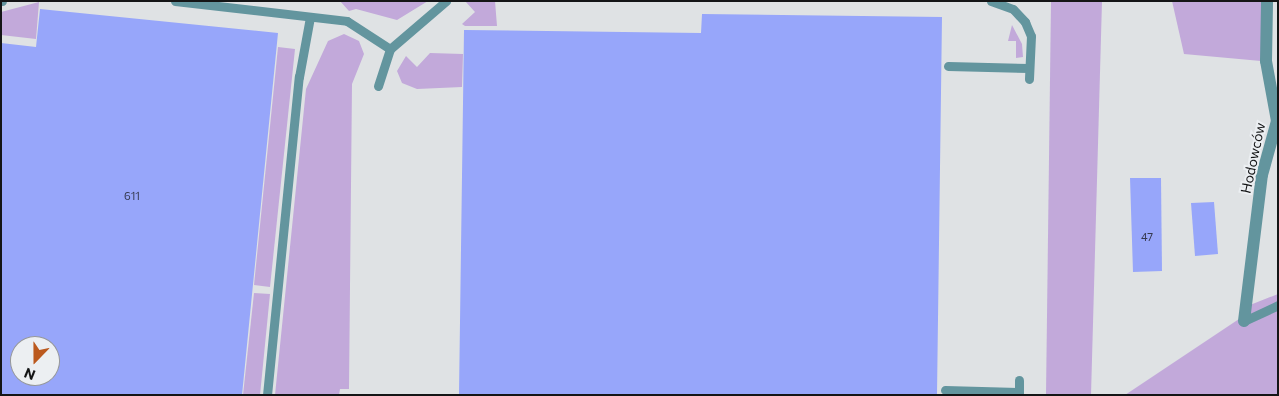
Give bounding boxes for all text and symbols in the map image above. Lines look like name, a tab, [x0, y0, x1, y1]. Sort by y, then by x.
street label: Hodowców	[1237, 121, 1269, 195]
house number: 611	[124, 189, 140, 203]
house number: 47	[1141, 230, 1153, 244]
north arrow	[10, 336, 60, 386]
text: N	[22, 365, 38, 384]

